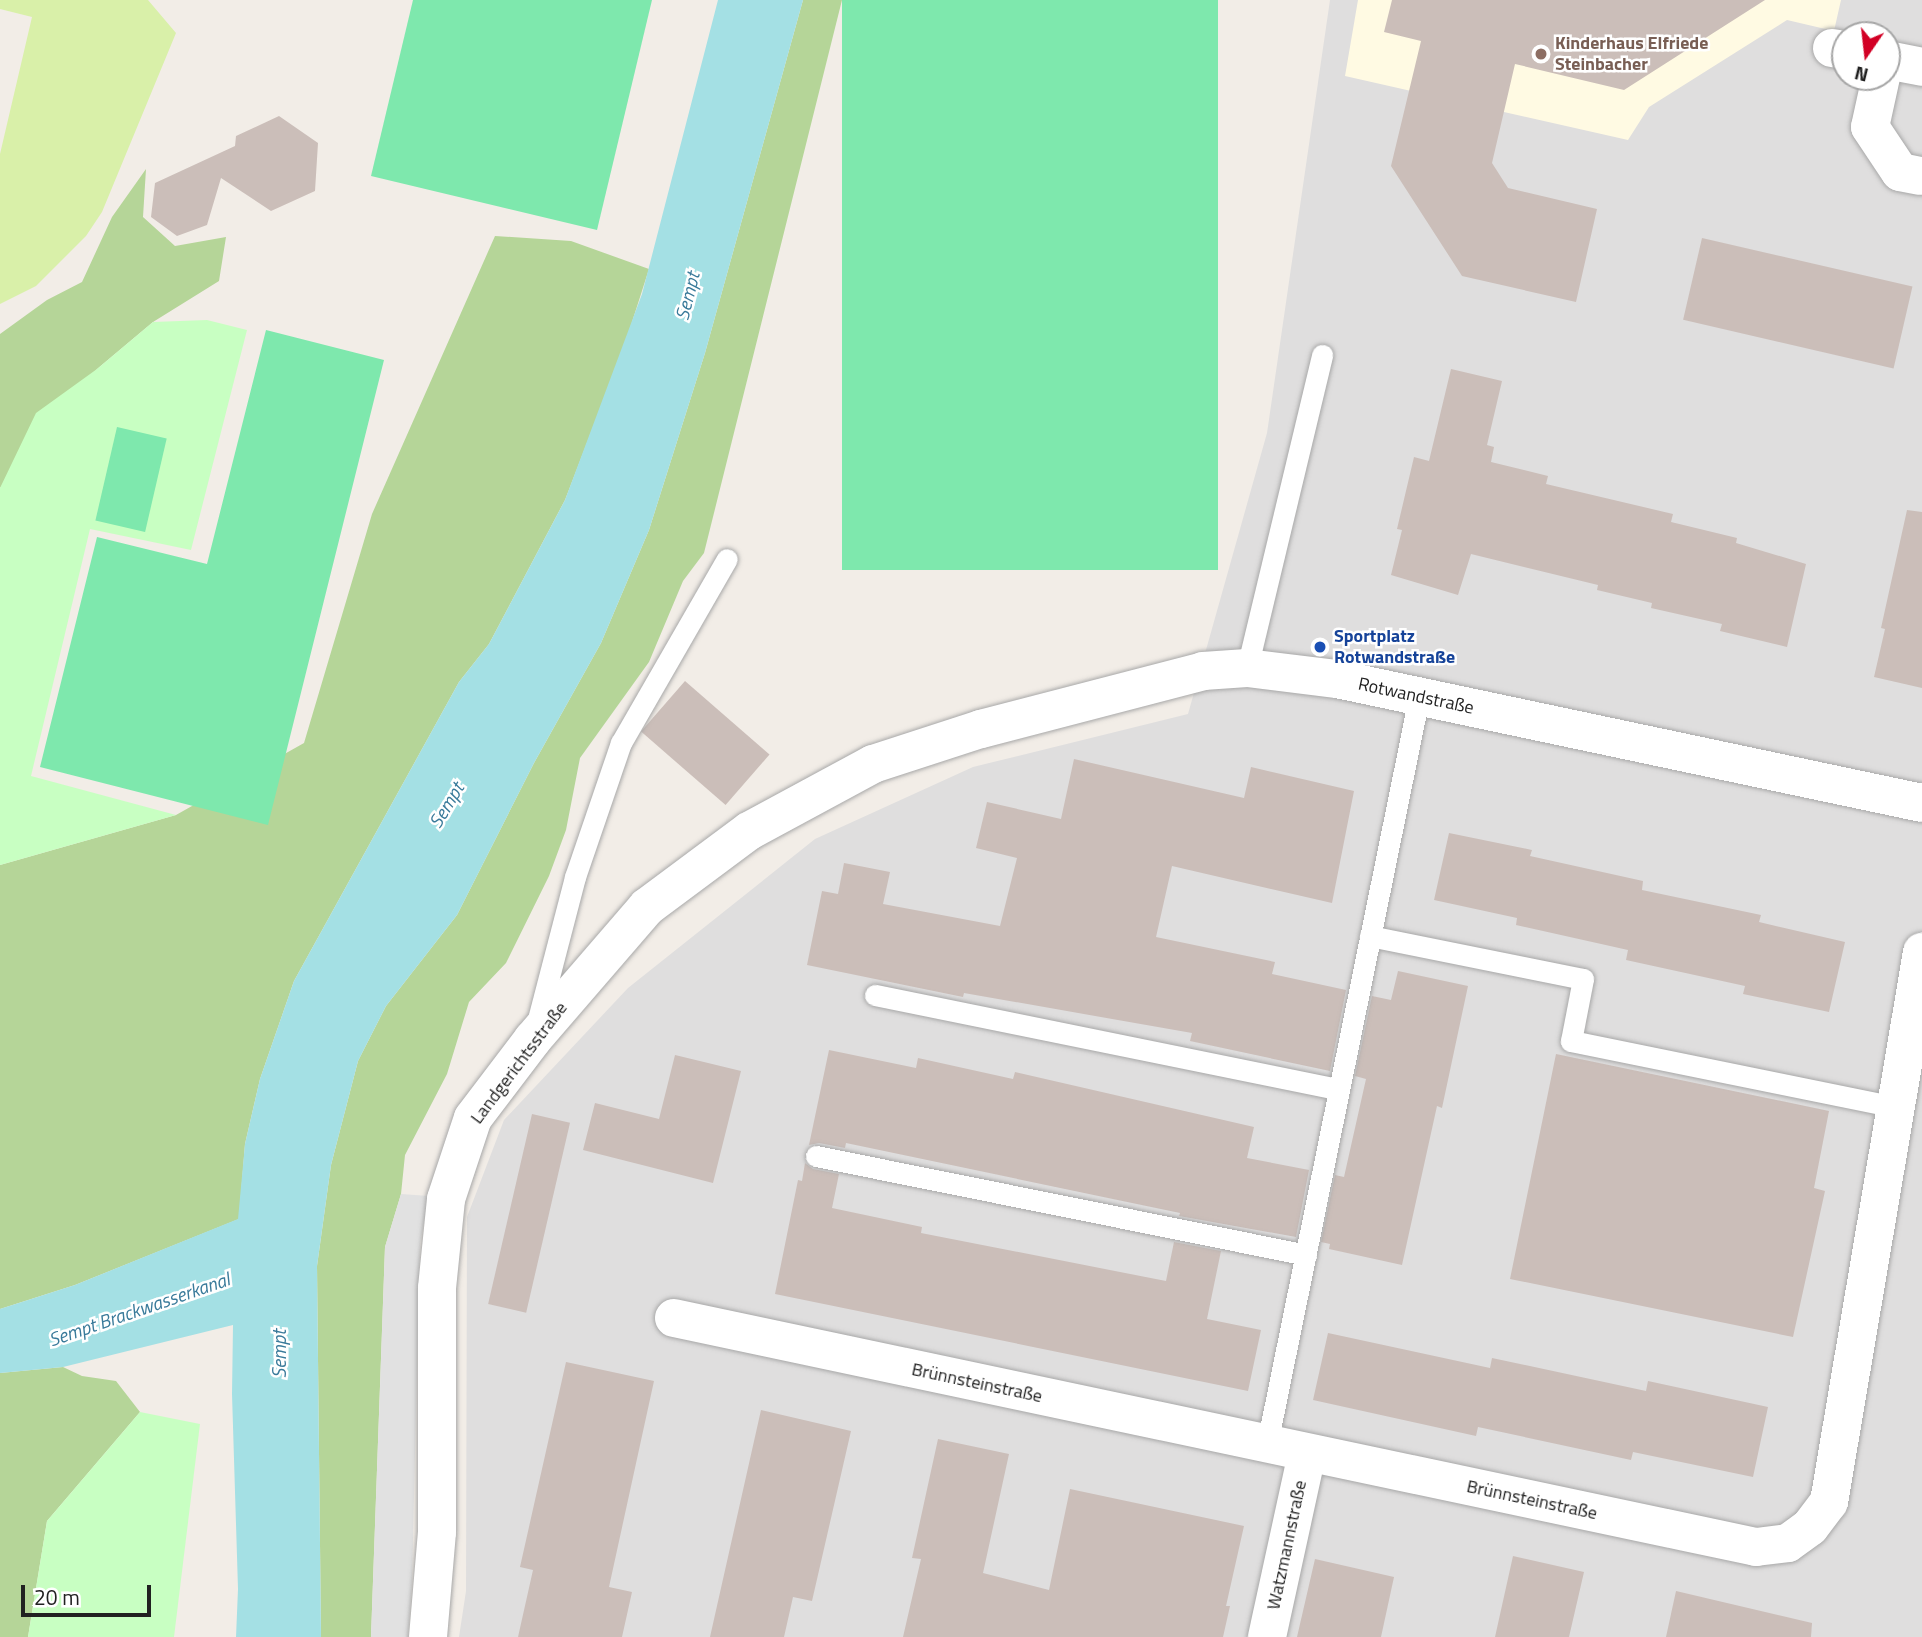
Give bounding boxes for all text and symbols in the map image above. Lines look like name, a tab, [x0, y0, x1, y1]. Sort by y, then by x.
north arrow	[1831, 21, 1901, 91]
place label: Kinderhaus Elfriede Steinbacher	[1555, 33, 1708, 76]
marker: Kinderhaus Elfriede Steinbacher	[1533, 46, 1549, 62]
text: N	[1851, 59, 1871, 91]
water label: Sempt	[670, 270, 704, 322]
place label: Sportplatz Rotwandstraße	[1334, 626, 1455, 668]
marker: Sportplatz Rotwandstraße	[1312, 639, 1328, 655]
street label: Rotwandstraße	[1356, 673, 1476, 719]
water label: Sempt	[424, 778, 468, 832]
street label: Landgerichtsstraße	[466, 998, 572, 1128]
water label: Sempt Brackwasserkanal	[45, 1267, 233, 1351]
water label: Sempt	[268, 1330, 290, 1378]
street label: Brünnsteinstraße	[910, 1359, 1044, 1407]
street label: Brünnsteinstraße	[1465, 1476, 1599, 1524]
street label: Watzmannstraße	[1263, 1478, 1311, 1612]
scale bar	[24, 1570, 154, 1614]
text: 20 m	[34, 1581, 80, 1613]

